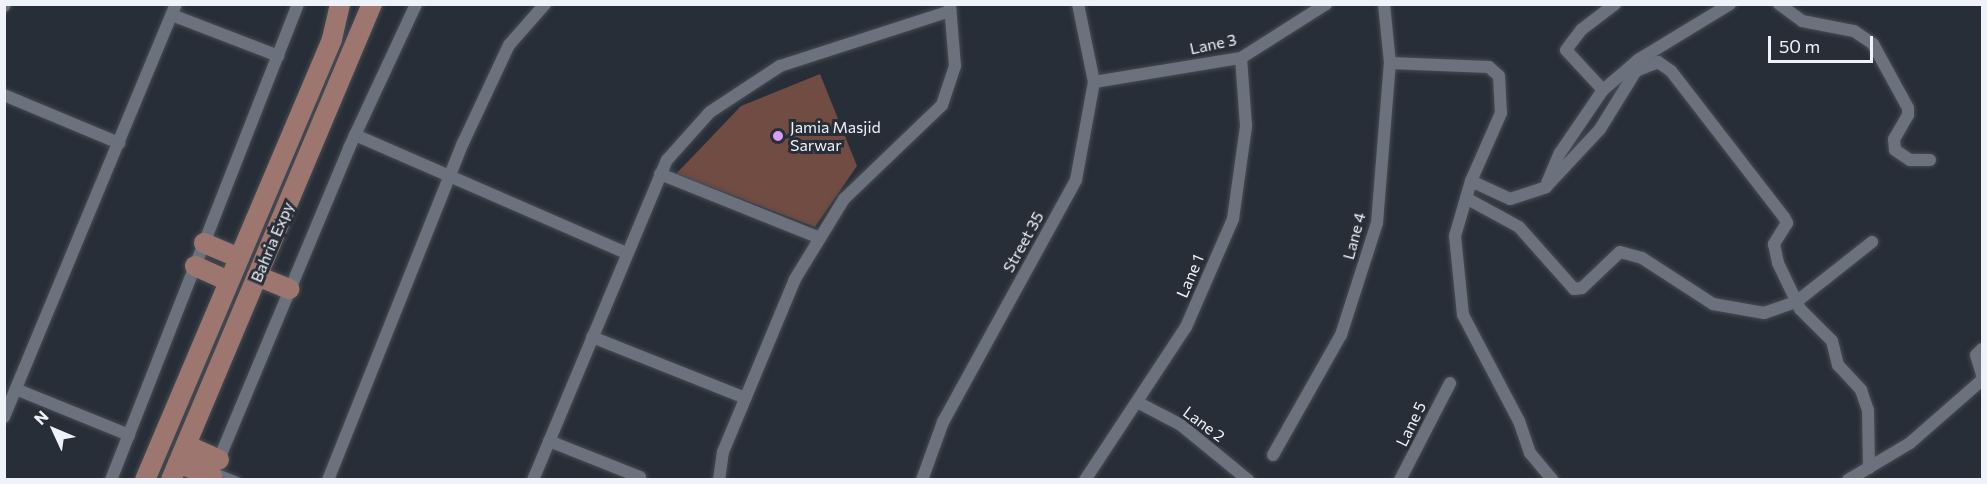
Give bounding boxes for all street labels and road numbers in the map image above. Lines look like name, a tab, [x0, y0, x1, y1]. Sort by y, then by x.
street label: Lane 3	[1188, 30, 1238, 58]
street label: Bahria Expy	[246, 199, 298, 285]
street label: Street 35	[998, 208, 1048, 276]
street label: Lane 4	[1339, 210, 1369, 262]
street label: Lane 1	[1172, 252, 1208, 300]
street label: Lane 5	[1392, 398, 1430, 450]
street label: Lane 2	[1179, 402, 1229, 446]

